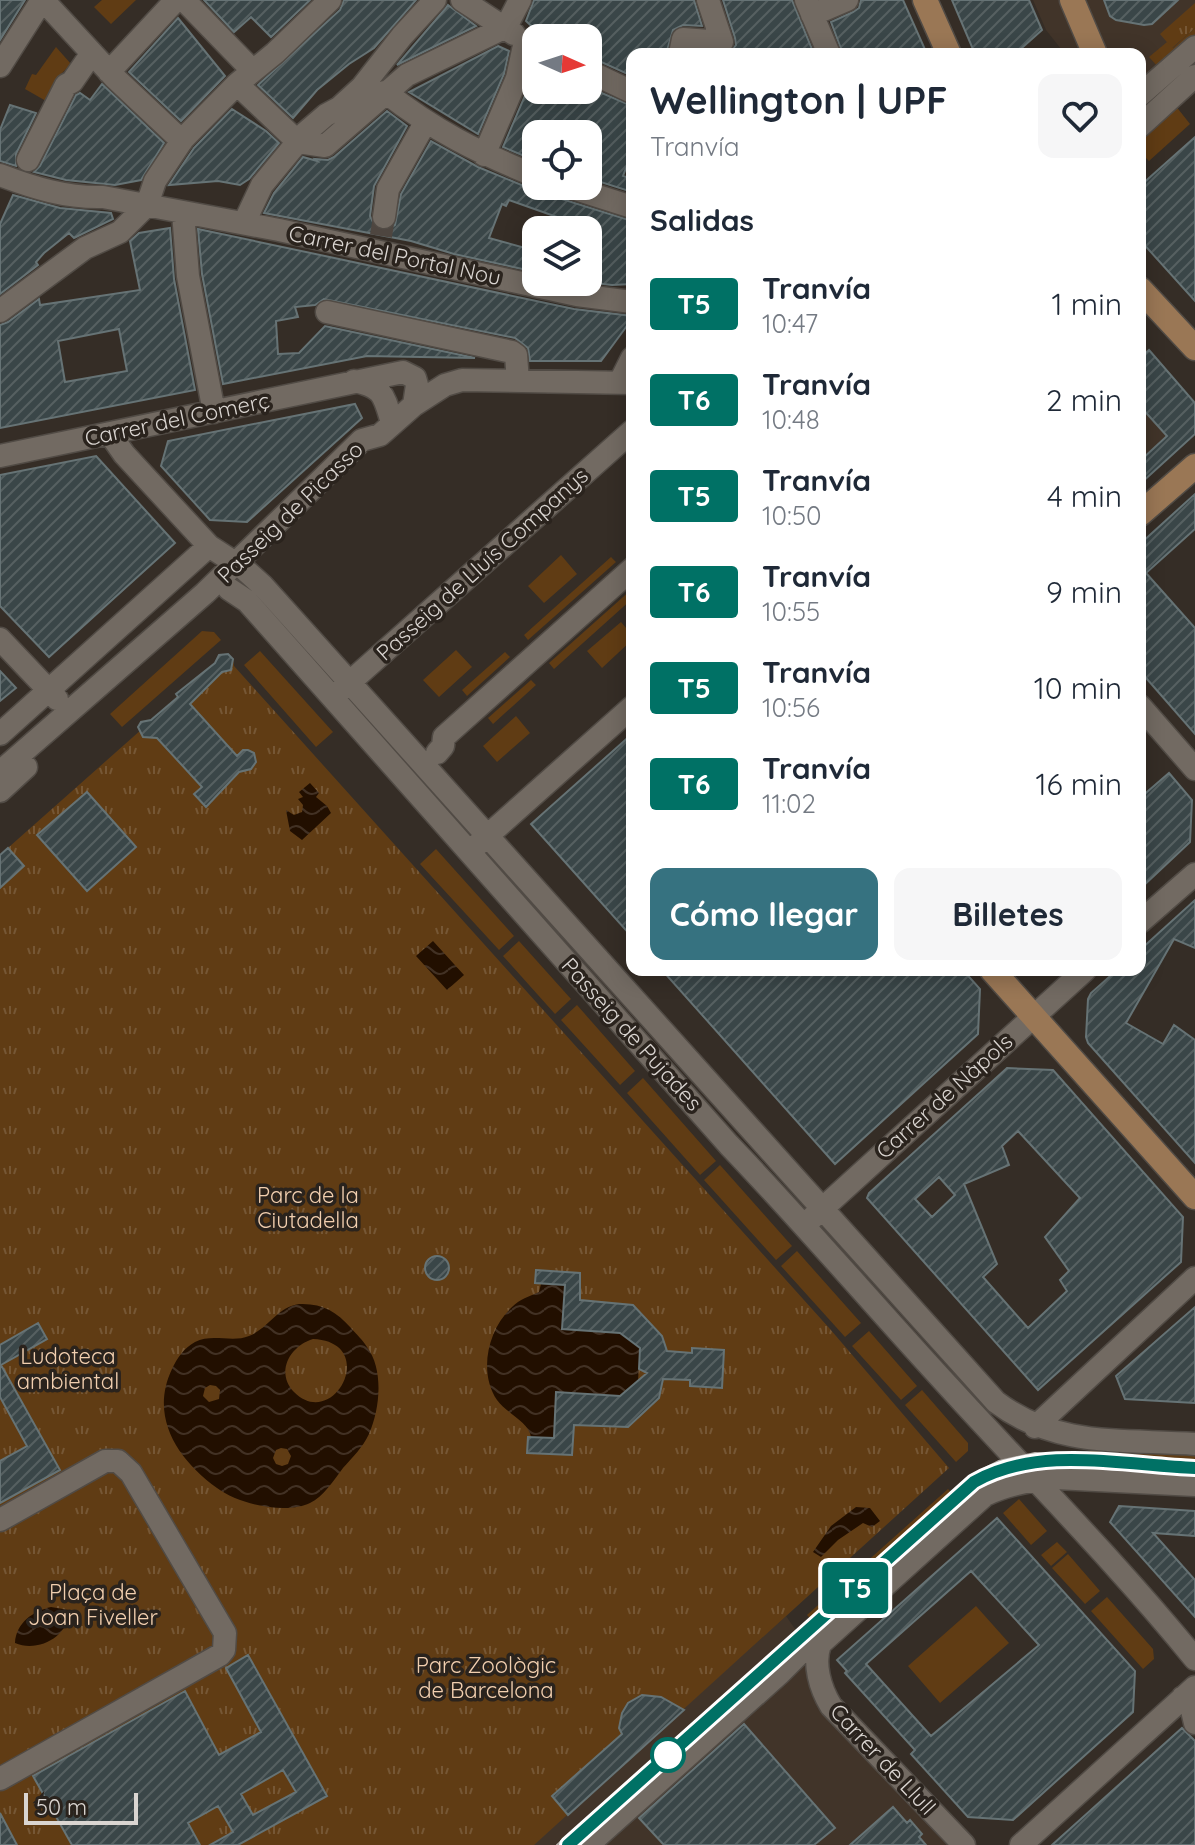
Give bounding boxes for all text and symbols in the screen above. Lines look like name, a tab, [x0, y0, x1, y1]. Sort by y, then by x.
north arrow	[522, 24, 602, 104]
map controls	[522, 24, 602, 296]
button: heart	[1038, 74, 1122, 158]
text: Wellington | UPF	[650, 76, 948, 124]
button: locate	[522, 120, 602, 200]
text: Tranvía	[650, 130, 740, 163]
text: Salidas	[650, 201, 754, 239]
button: layers	[522, 216, 602, 296]
street label: Carrer del Portal Nou	[286, 219, 504, 291]
text: Tranvía	[762, 269, 871, 307]
text: 1 min	[1052, 285, 1122, 323]
text: T5	[677, 286, 711, 321]
text: 10:47	[762, 307, 818, 340]
text: Tranvía	[762, 365, 871, 403]
text: 2 min	[1046, 381, 1122, 419]
text: T6	[677, 382, 711, 417]
street label: Carrer del Comerç	[82, 386, 272, 452]
text: 10:48	[762, 403, 820, 436]
street label: Passeig de Picasso	[211, 435, 369, 589]
street label: Passeig de Lluís Companys	[370, 461, 594, 667]
text: Tranvía	[762, 461, 871, 499]
text: 4 min	[1047, 477, 1122, 515]
text: T5	[677, 478, 711, 513]
text: 10:50	[762, 499, 822, 532]
text: Tranvía	[762, 557, 871, 595]
text: 9 min	[1046, 573, 1122, 611]
text: T6	[677, 574, 711, 609]
text: 10:55	[762, 595, 820, 628]
text: Tranvía	[762, 653, 871, 691]
text: 10 min	[1034, 669, 1122, 707]
text: T5	[677, 670, 711, 705]
text: 10:56	[762, 691, 820, 724]
text: Tranvía	[762, 749, 871, 787]
text: 16 min	[1035, 765, 1122, 803]
text: T6	[677, 766, 711, 801]
text: 11:02	[762, 787, 816, 820]
button: Cómo llegar	[650, 868, 878, 960]
button: Billetes	[894, 868, 1122, 960]
street label: Passeig de Pujades	[556, 952, 708, 1116]
street label: Carrer de Nàpols	[870, 1027, 1018, 1165]
park label: Parc de la Ciutadella	[257, 1181, 359, 1234]
park label: Ludoteca ambiental	[17, 1342, 119, 1395]
line badge: T5	[819, 1562, 891, 1614]
text: T5	[838, 1570, 872, 1605]
park label: Plaça de Joan Fiveller	[28, 1578, 158, 1631]
park label: Parc Zoològic de Barcelona	[416, 1651, 556, 1704]
street label: Carrer de Llull	[824, 1697, 942, 1821]
unlabelled marker	[651, 1738, 685, 1772]
scale bar	[24, 1789, 138, 1825]
text: 50 m	[36, 1793, 87, 1821]

